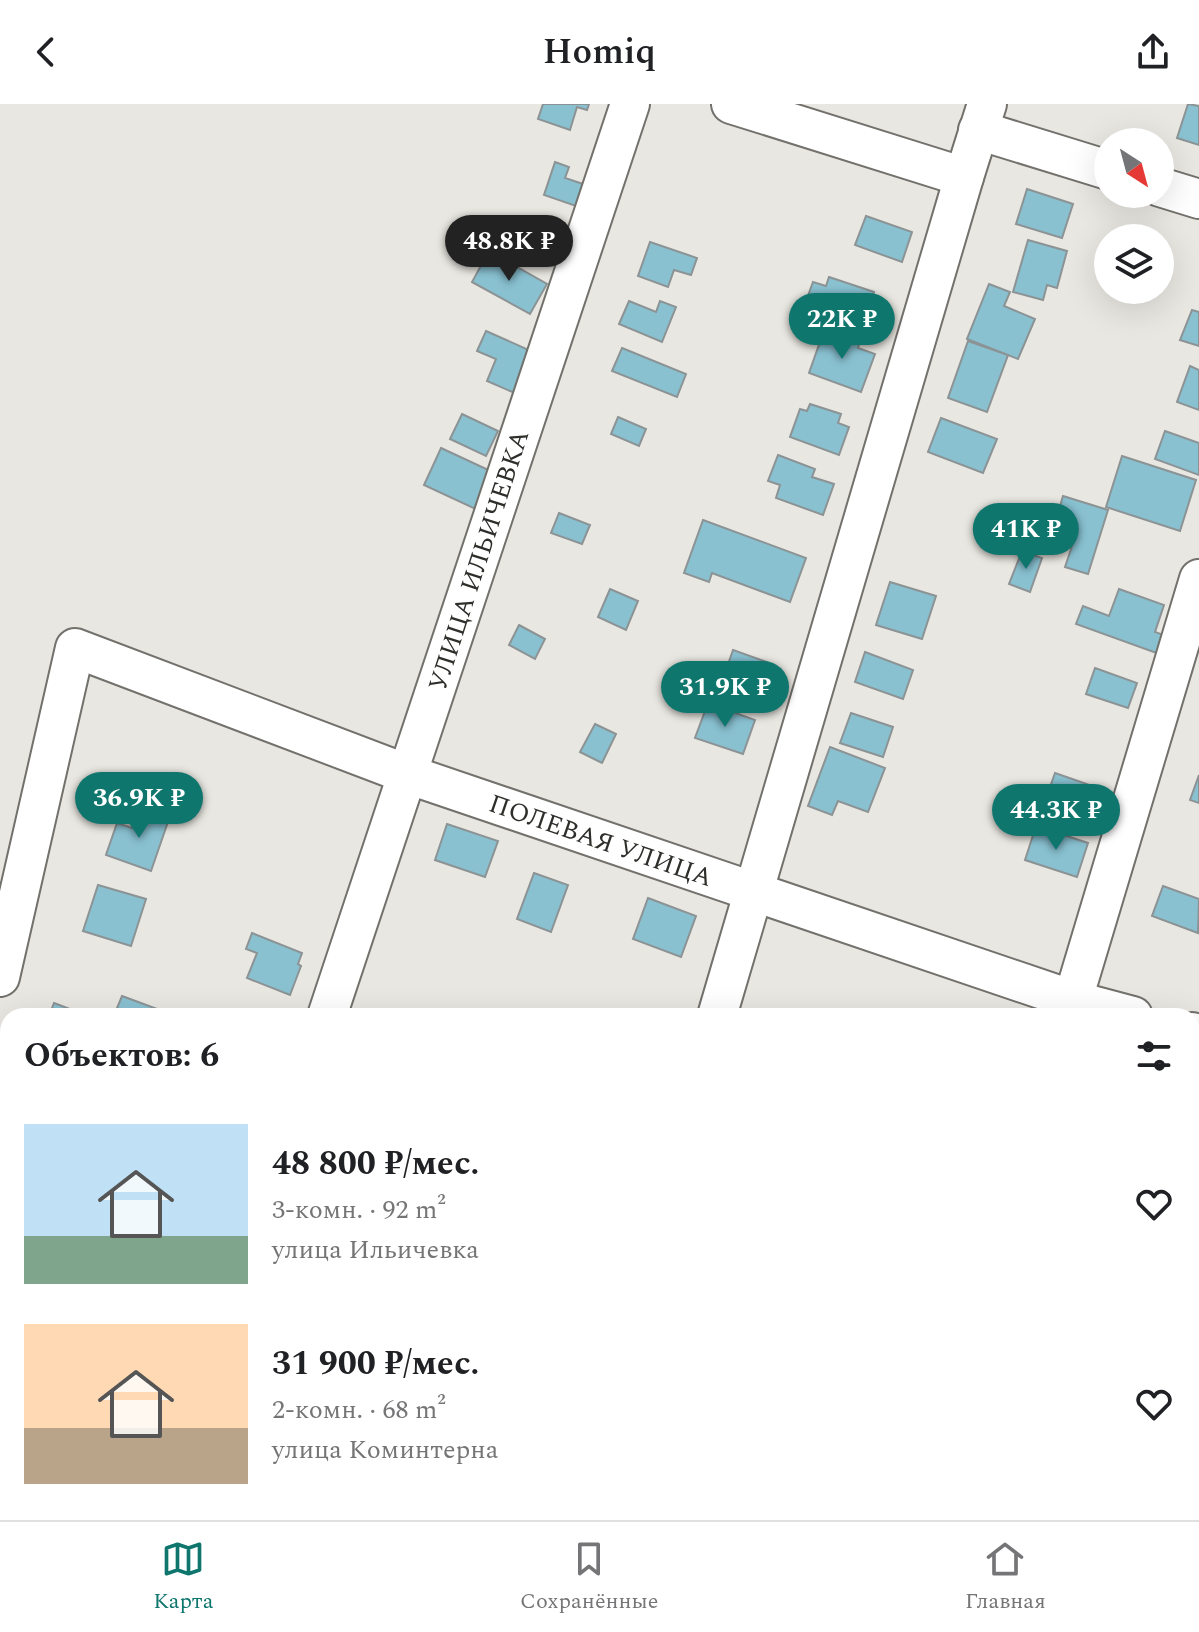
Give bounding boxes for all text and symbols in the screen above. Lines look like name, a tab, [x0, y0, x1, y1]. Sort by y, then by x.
text: Homiq	[543, 25, 656, 80]
icon: back	[24, 30, 68, 74]
icon: share	[1131, 30, 1175, 74]
north arrow	[1094, 128, 1174, 208]
map controls	[1094, 128, 1174, 304]
pin: 48.8K ₽	[435, 215, 583, 283]
text: 48.8K ₽	[463, 221, 555, 261]
button: layers	[1094, 224, 1174, 304]
pin: 22K ₽	[786, 293, 898, 361]
text: 22K ₽	[807, 299, 877, 339]
street label: УЛИЦА ИЛЬИЧЕВКА	[418, 424, 540, 696]
pin: 41K ₽	[970, 503, 1082, 571]
text: 41K ₽	[991, 509, 1061, 549]
pin: 31.9K ₽	[651, 661, 799, 729]
text: 31.9K ₽	[679, 667, 771, 707]
pin: 36.9K ₽	[65, 772, 213, 840]
text: 36.9K ₽	[93, 778, 185, 818]
street label: ПОЛЕВАЯ УЛИЦА	[483, 784, 718, 898]
pin: 44.3K ₽	[982, 784, 1130, 852]
text: 44.3K ₽	[1010, 790, 1102, 830]
text: Объектов: 6	[24, 1030, 219, 1082]
icon: filters	[1132, 1034, 1176, 1078]
text: 48 800 ₽/мес.	[272, 1138, 479, 1190]
icon: home	[88, 1156, 184, 1252]
icon: heart	[1132, 1182, 1176, 1226]
text: 3-комн. · 92 m²	[272, 1190, 446, 1230]
text: улица Ильичевка	[272, 1230, 479, 1270]
text: 31 900 ₽/мес.	[272, 1338, 479, 1390]
icon: home	[88, 1356, 184, 1452]
icon: heart	[1132, 1382, 1176, 1426]
text: 2-комн. · 68 m²	[272, 1390, 446, 1430]
text: улица Коминтерна	[272, 1430, 498, 1470]
tab: Карта	[153, 1537, 213, 1618]
tab: Сохранённые	[520, 1537, 658, 1618]
tab: Главная	[965, 1537, 1046, 1618]

